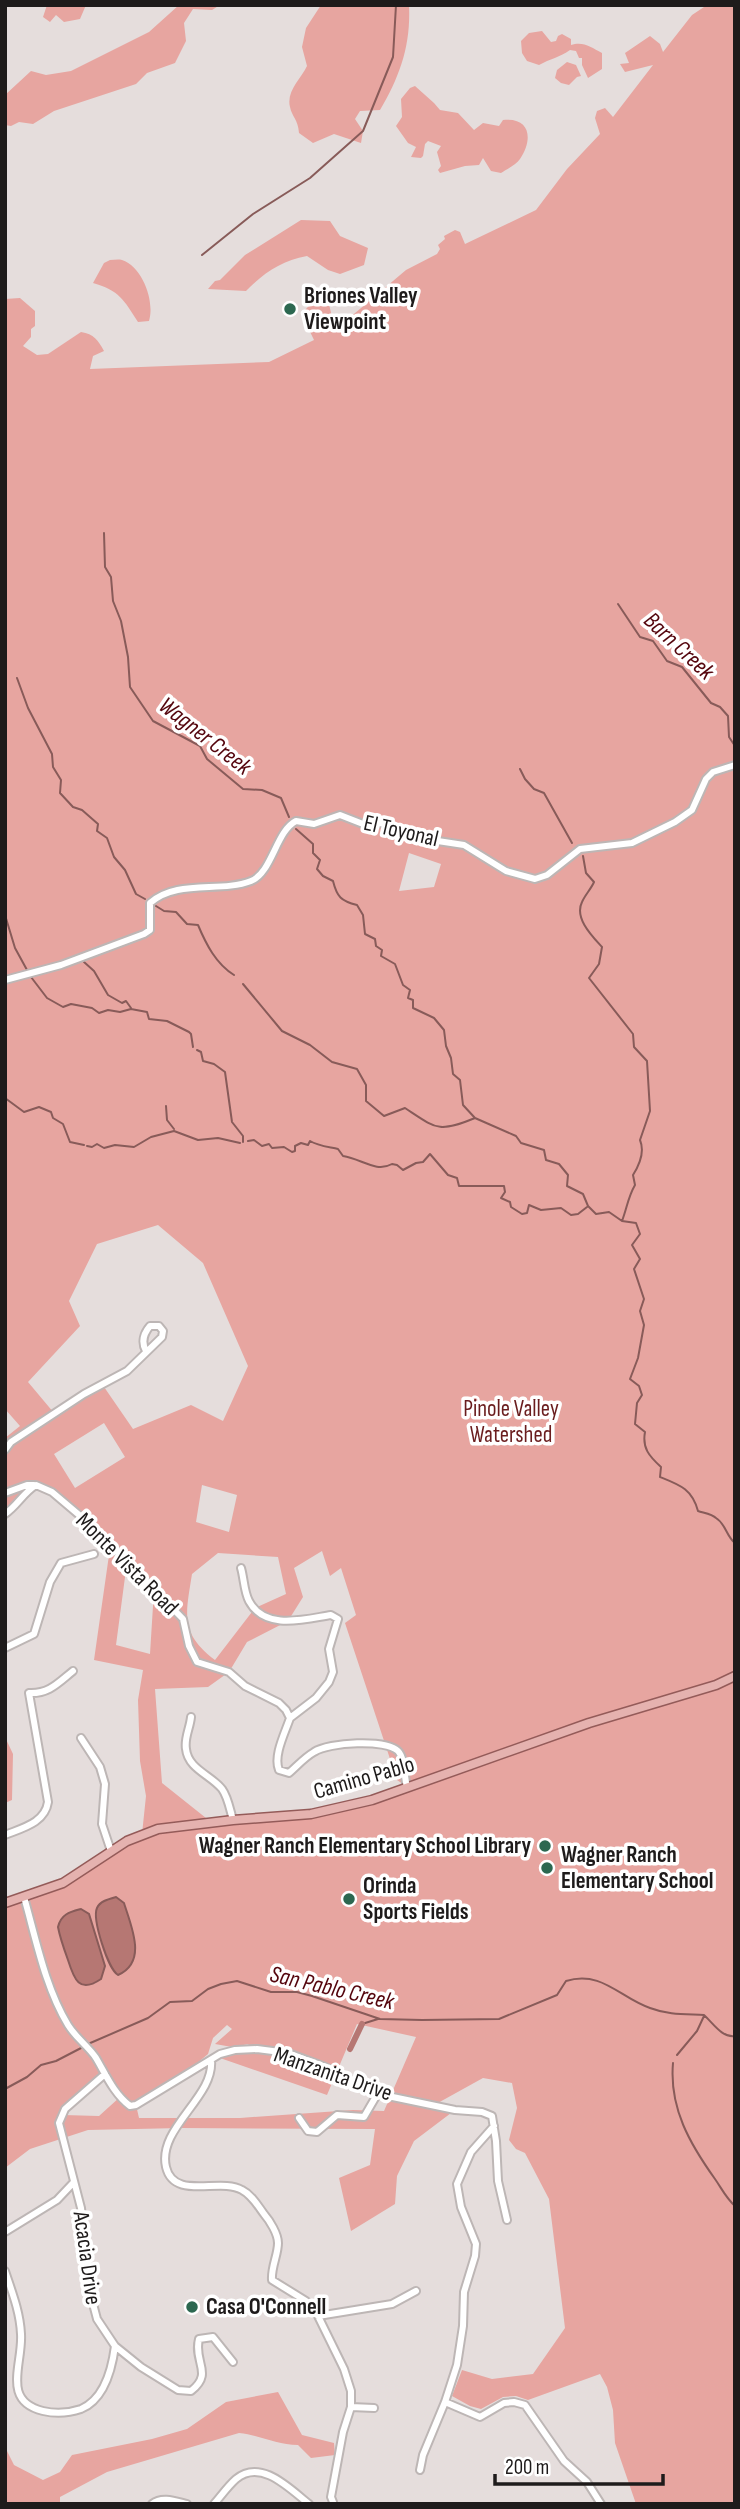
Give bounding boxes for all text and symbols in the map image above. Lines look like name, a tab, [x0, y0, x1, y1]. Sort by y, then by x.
place label: Briones Valley Viewpoint	[304, 282, 418, 336]
marker: Briones Valley Viewpoint	[282, 301, 298, 317]
water label: Barn Creek	[638, 606, 721, 687]
water label: Wagner Creek	[153, 691, 258, 782]
street label: El Toyonal	[361, 809, 441, 853]
park label: Pinole Valley Watershed	[463, 1395, 559, 1449]
street label: Monte Vista Road	[70, 1507, 184, 1621]
street label: Camino Pablo	[310, 1750, 418, 1806]
place label: Wagner Ranch Elementary School Library	[199, 1832, 531, 1860]
marker: Wagner Ranch Elementary School Library	[537, 1838, 553, 1854]
place label: Wagner Ranch Elementary School	[561, 1841, 713, 1895]
marker: Wagner Ranch Elementary School	[539, 1860, 555, 1876]
place label: Orinda Sports Fields	[363, 1872, 469, 1926]
marker: Orinda Sports Fields	[341, 1891, 357, 1907]
water label: San Pablo Creek	[267, 1960, 398, 2017]
street label: Manzanita Drive	[270, 2041, 396, 2107]
street label: Acacia Drive	[66, 2208, 107, 2307]
place label: Casa O'Connell	[206, 2293, 326, 2321]
marker: Casa O'Connell	[184, 2299, 200, 2315]
scale bar	[495, 2442, 663, 2486]
text: 200 m	[505, 2455, 549, 2480]

